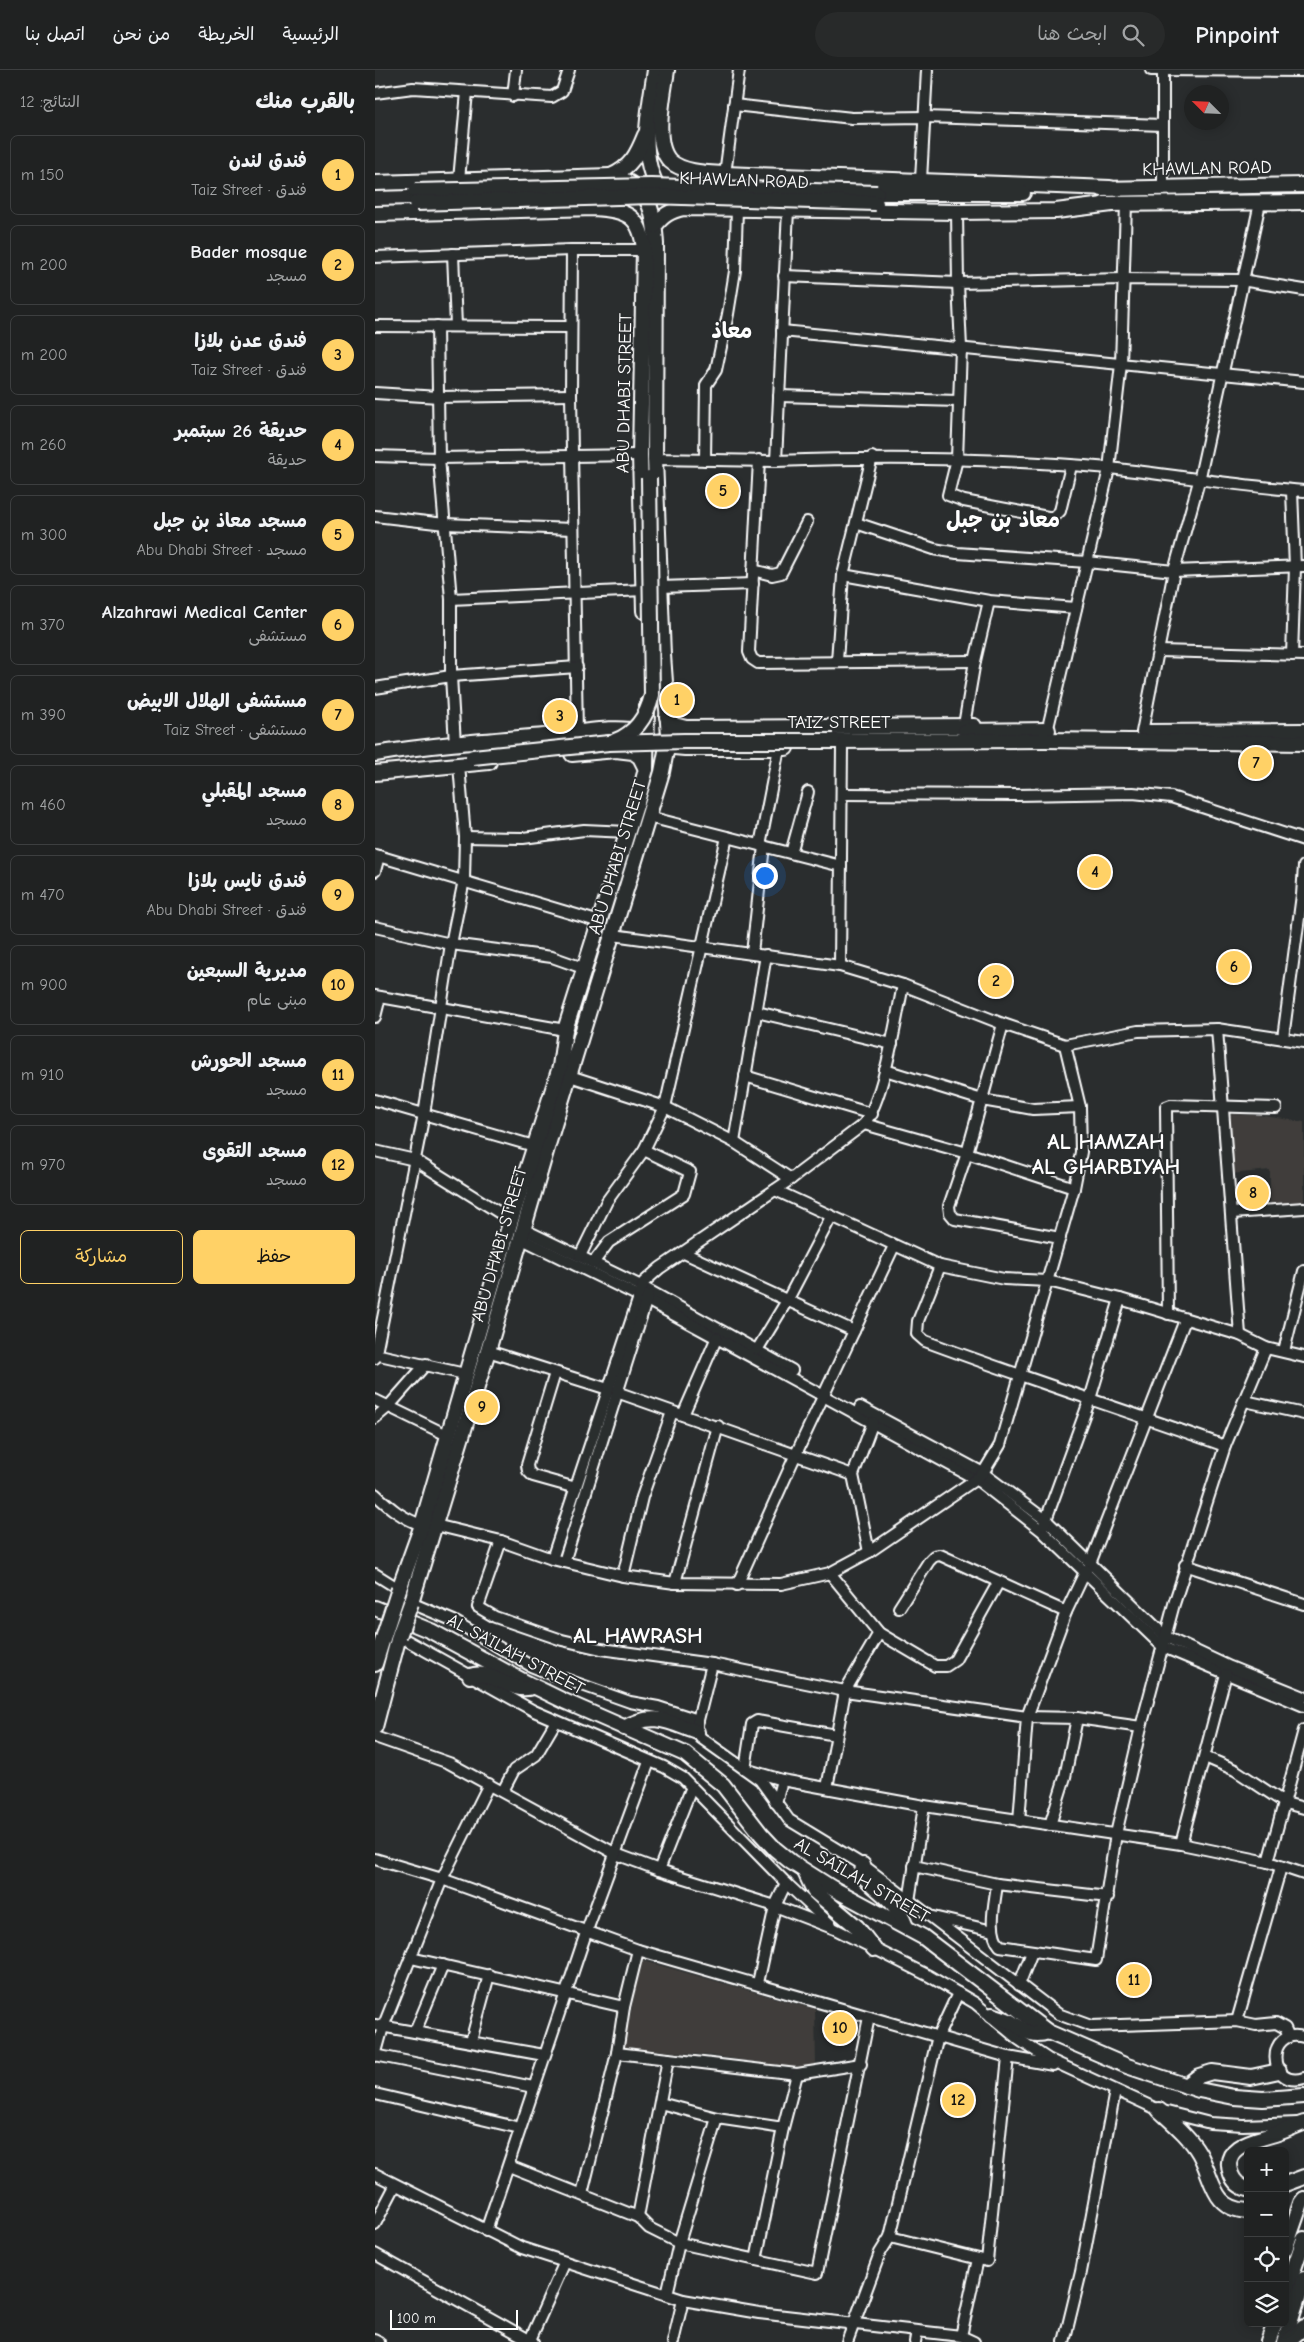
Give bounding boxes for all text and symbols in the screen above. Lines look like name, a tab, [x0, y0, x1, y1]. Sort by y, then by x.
search box	[815, 12, 1165, 57]
icon: search	[1119, 21, 1147, 49]
text: Pinpoint	[1195, 21, 1279, 49]
text: ابحث هنا	[1037, 23, 1107, 45]
text: اتصل بنا	[25, 24, 85, 45]
text: من نحن	[113, 24, 170, 45]
text: الخريطة	[198, 24, 254, 45]
text: الرئيسية	[282, 24, 339, 45]
north arrow	[1184, 85, 1229, 130]
text: بالقرب منك	[255, 89, 355, 113]
text: النتائج: 12	[20, 93, 80, 111]
text: فندق لندن	[229, 150, 307, 172]
street label: KHAWLAN ROAD	[1142, 157, 1272, 180]
text: 150 m	[21, 166, 64, 184]
text: 1	[335, 166, 341, 184]
street label: KHAWLAN ROAD	[679, 168, 809, 193]
text: فندق · Taiz Street	[191, 181, 307, 199]
text: Bader mosque	[190, 241, 307, 263]
text: 200 m	[21, 256, 67, 274]
text: 2	[334, 256, 342, 274]
text: مسجد	[266, 267, 307, 285]
street label: ABU DHABI STREET	[613, 312, 636, 473]
district label: معاذ	[712, 318, 752, 344]
text: فندق عدن بلازا	[194, 330, 307, 352]
text: 200 m	[21, 346, 67, 364]
text: 3	[334, 346, 342, 364]
text: فندق · Taiz Street	[191, 361, 307, 379]
text: حديقة 26 سبتمبر	[175, 420, 307, 442]
text: 260 m	[21, 436, 66, 454]
text: 4	[334, 436, 342, 454]
text: حديقة	[268, 451, 307, 469]
pin: 5	[707, 472, 739, 510]
district label: معاذ بن جبل	[946, 507, 1060, 533]
text: مسجد معاذ بن جبل	[153, 510, 307, 532]
text: 300 m	[21, 526, 67, 544]
text: 5	[334, 526, 342, 544]
text: مسجد · Abu Dhabi Street	[137, 541, 307, 559]
text: Alzahrawi Medical Center	[102, 601, 307, 623]
text: 370 m	[21, 616, 65, 634]
text: 6	[334, 616, 342, 634]
text: مستشفى	[248, 627, 307, 645]
pin: 1	[661, 681, 693, 719]
text: مستشفى الهلال الابيض	[127, 690, 307, 712]
pin: 3	[544, 697, 576, 735]
text: 390 m	[21, 706, 66, 724]
text: 7	[334, 706, 342, 724]
street label: TAIZ STREET	[788, 712, 891, 733]
text: مستشفى · Taiz Street	[164, 721, 307, 739]
pin: 7	[1240, 744, 1272, 782]
street label: ABU DHABI STREET	[584, 777, 651, 937]
text: مسجد المقبلي	[202, 780, 307, 802]
text: 460 m	[21, 796, 66, 814]
text: 8	[334, 796, 342, 814]
text: مسجد	[266, 811, 307, 829]
pin: 4	[1079, 853, 1111, 891]
your location	[752, 863, 778, 889]
text: فندق نايس بلازا	[188, 870, 307, 892]
text: 470 m	[21, 886, 65, 904]
text: 9	[334, 886, 342, 904]
text: فندق · Abu Dhabi Street	[146, 901, 307, 919]
pin: 6	[1218, 948, 1250, 986]
text: مديرية السبعين	[187, 960, 307, 982]
pin: 2	[980, 962, 1012, 1000]
text: 900 m	[21, 976, 68, 994]
text: 10	[330, 976, 346, 994]
text: مبنى عام	[247, 991, 307, 1009]
text: مسجد الحورش	[191, 1050, 307, 1072]
text: 910 m	[21, 1066, 64, 1084]
text: 11	[332, 1066, 344, 1084]
text: مسجد	[266, 1081, 307, 1099]
district label: AL HAMZAH AL GHARBIYAH	[1032, 1129, 1180, 1180]
text: مسجد التقوى	[202, 1140, 307, 1162]
text: 970 m	[21, 1156, 65, 1174]
text: 12	[331, 1156, 345, 1174]
street label: ABU DHABI STREET	[467, 1164, 532, 1324]
text: مسجد	[266, 1171, 307, 1189]
pin: 8	[1237, 1174, 1269, 1212]
button: مشاركة	[20, 1230, 183, 1284]
button: حفظ	[193, 1230, 355, 1284]
pin: 9	[466, 1388, 498, 1426]
street label: AL SAILAH STREET	[443, 1609, 589, 1700]
district label: AL HAWRASH	[573, 1623, 703, 1649]
street label: AL SAILAH STREET	[790, 1833, 934, 1928]
pin: 11	[1118, 1961, 1150, 1999]
pin: 10	[824, 2009, 856, 2047]
pin: 12	[942, 2081, 974, 2119]
map controls	[1244, 2147, 1289, 2327]
button: +	[1244, 2147, 1289, 2192]
button: −	[1244, 2192, 1289, 2237]
button: locate	[1244, 2237, 1289, 2282]
button: layers	[1244, 2282, 1289, 2327]
scale bar	[390, 2307, 517, 2330]
text: 100 m	[397, 2310, 436, 2327]

